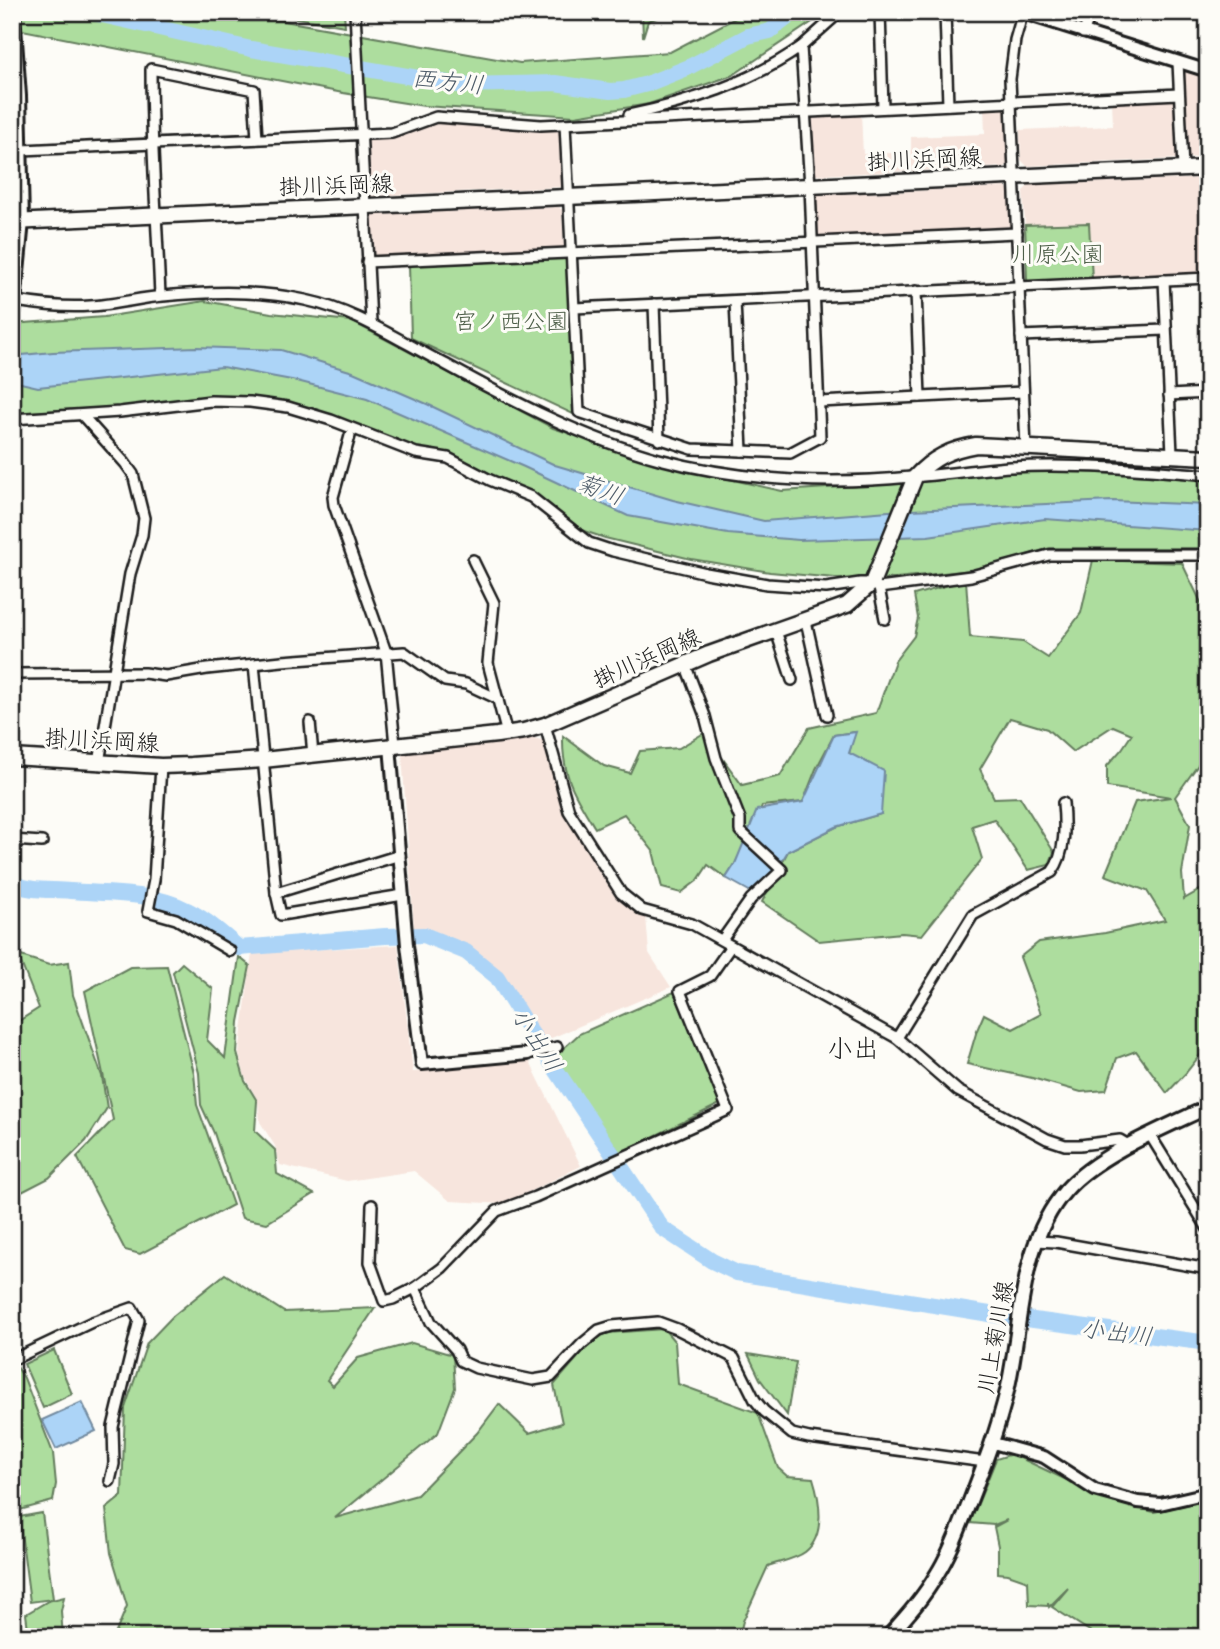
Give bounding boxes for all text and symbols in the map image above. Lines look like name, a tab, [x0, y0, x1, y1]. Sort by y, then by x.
water label: 西方川	[411, 61, 485, 99]
street label: 掛川浜岡線	[866, 140, 982, 176]
street label: 掛川浜岡線	[278, 167, 394, 201]
park label: 川原公園	[1012, 238, 1104, 268]
park label: 宮ノ西公園	[454, 305, 569, 335]
water label: 菊川	[573, 465, 629, 511]
street label: 掛川浜岡線	[587, 620, 705, 694]
street label: 掛川浜岡線	[44, 721, 160, 757]
water label: 小出川	[505, 1000, 571, 1078]
district label: 小出	[827, 1030, 879, 1064]
street label: 川上菊川線	[969, 1278, 1019, 1396]
water label: 小出川	[1079, 1311, 1155, 1351]

